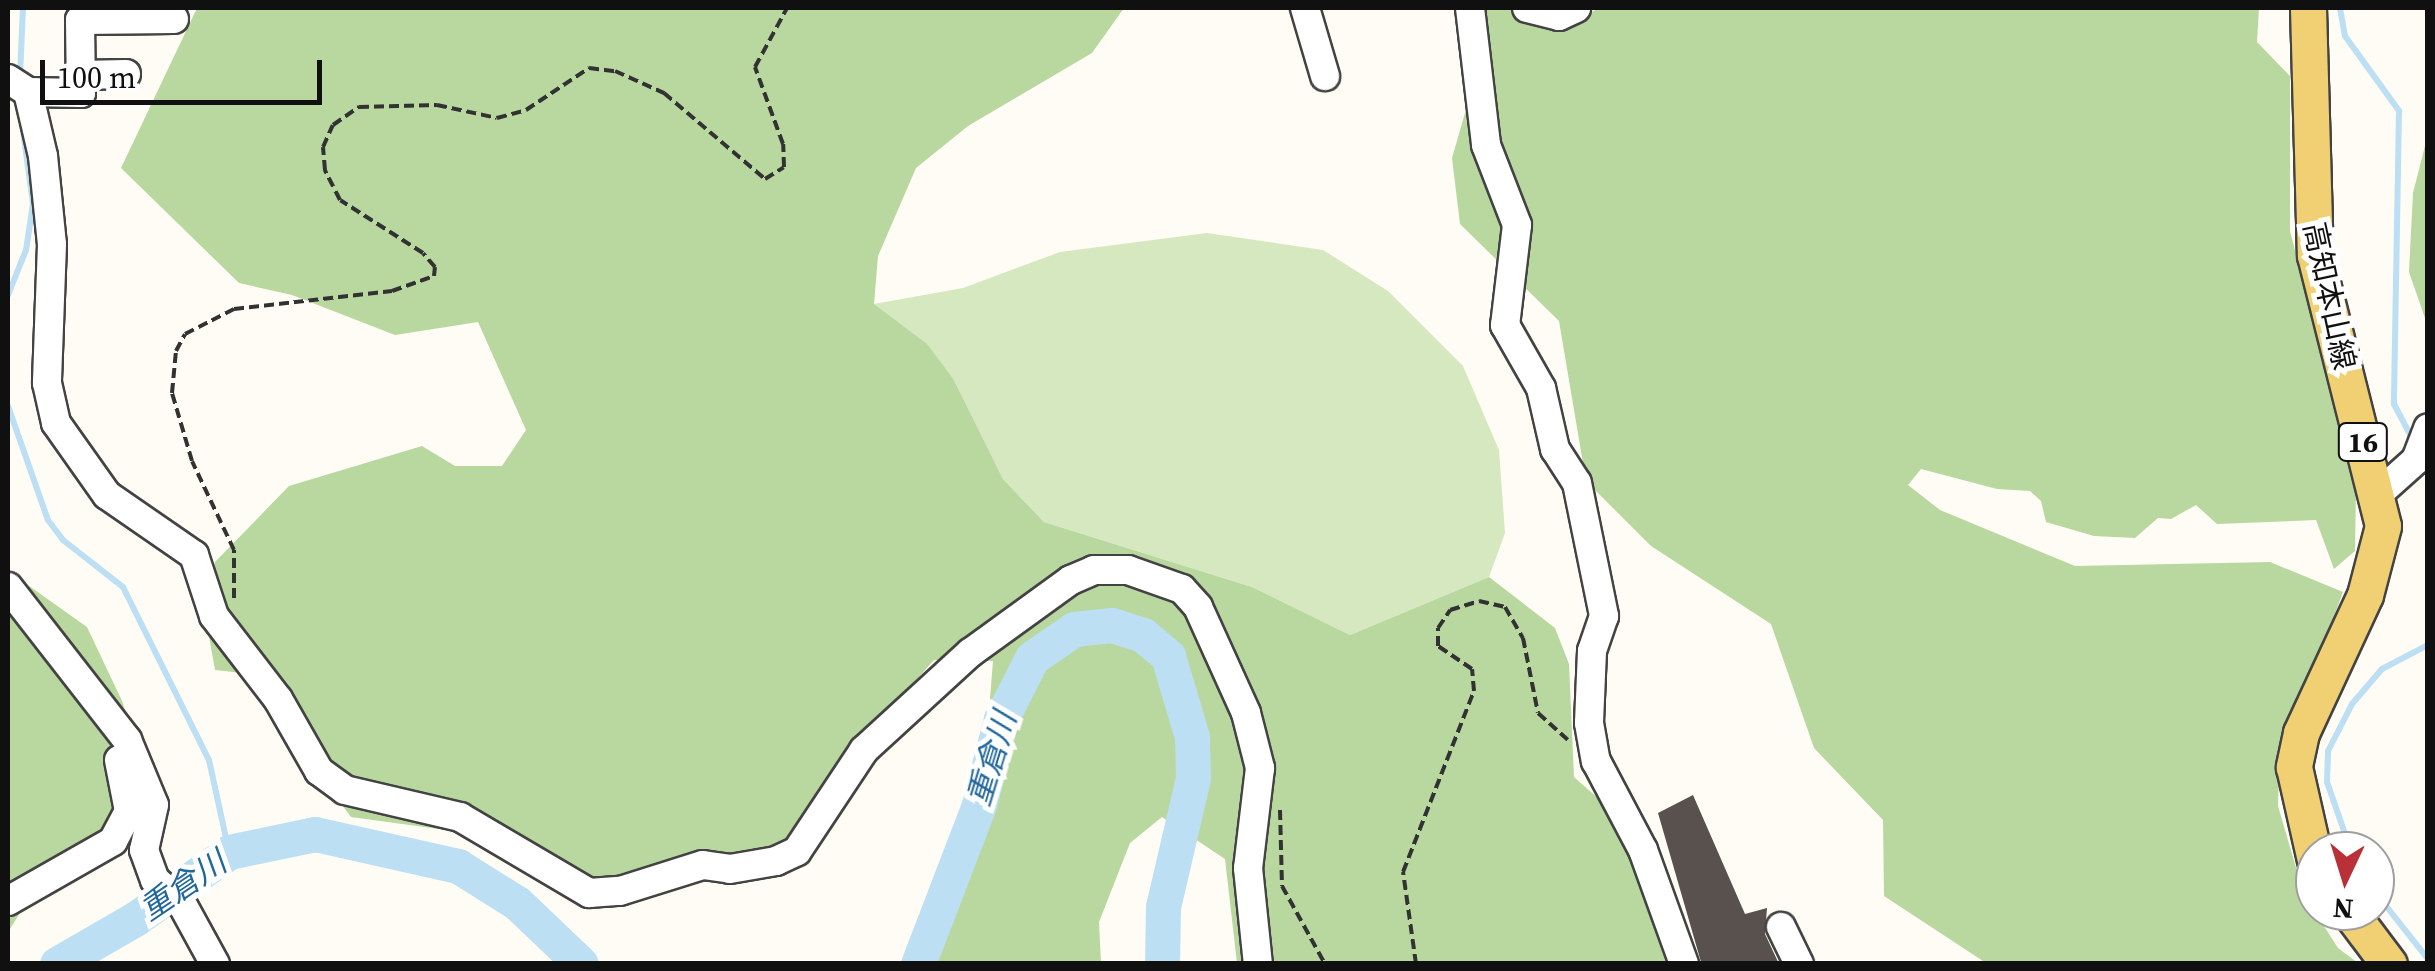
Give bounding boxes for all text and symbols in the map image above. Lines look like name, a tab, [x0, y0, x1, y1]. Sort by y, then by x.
scale bar	[45, 40, 328, 102]
text: 100 m	[57, 57, 136, 98]
street label: 高知本山線	[2296, 219, 2362, 373]
road number: 16	[2336, 419, 2390, 465]
water label: 重倉川	[960, 707, 1024, 811]
north arrow	[2295, 831, 2395, 931]
water label: 重倉川	[132, 843, 234, 929]
text: N	[2332, 889, 2355, 929]

